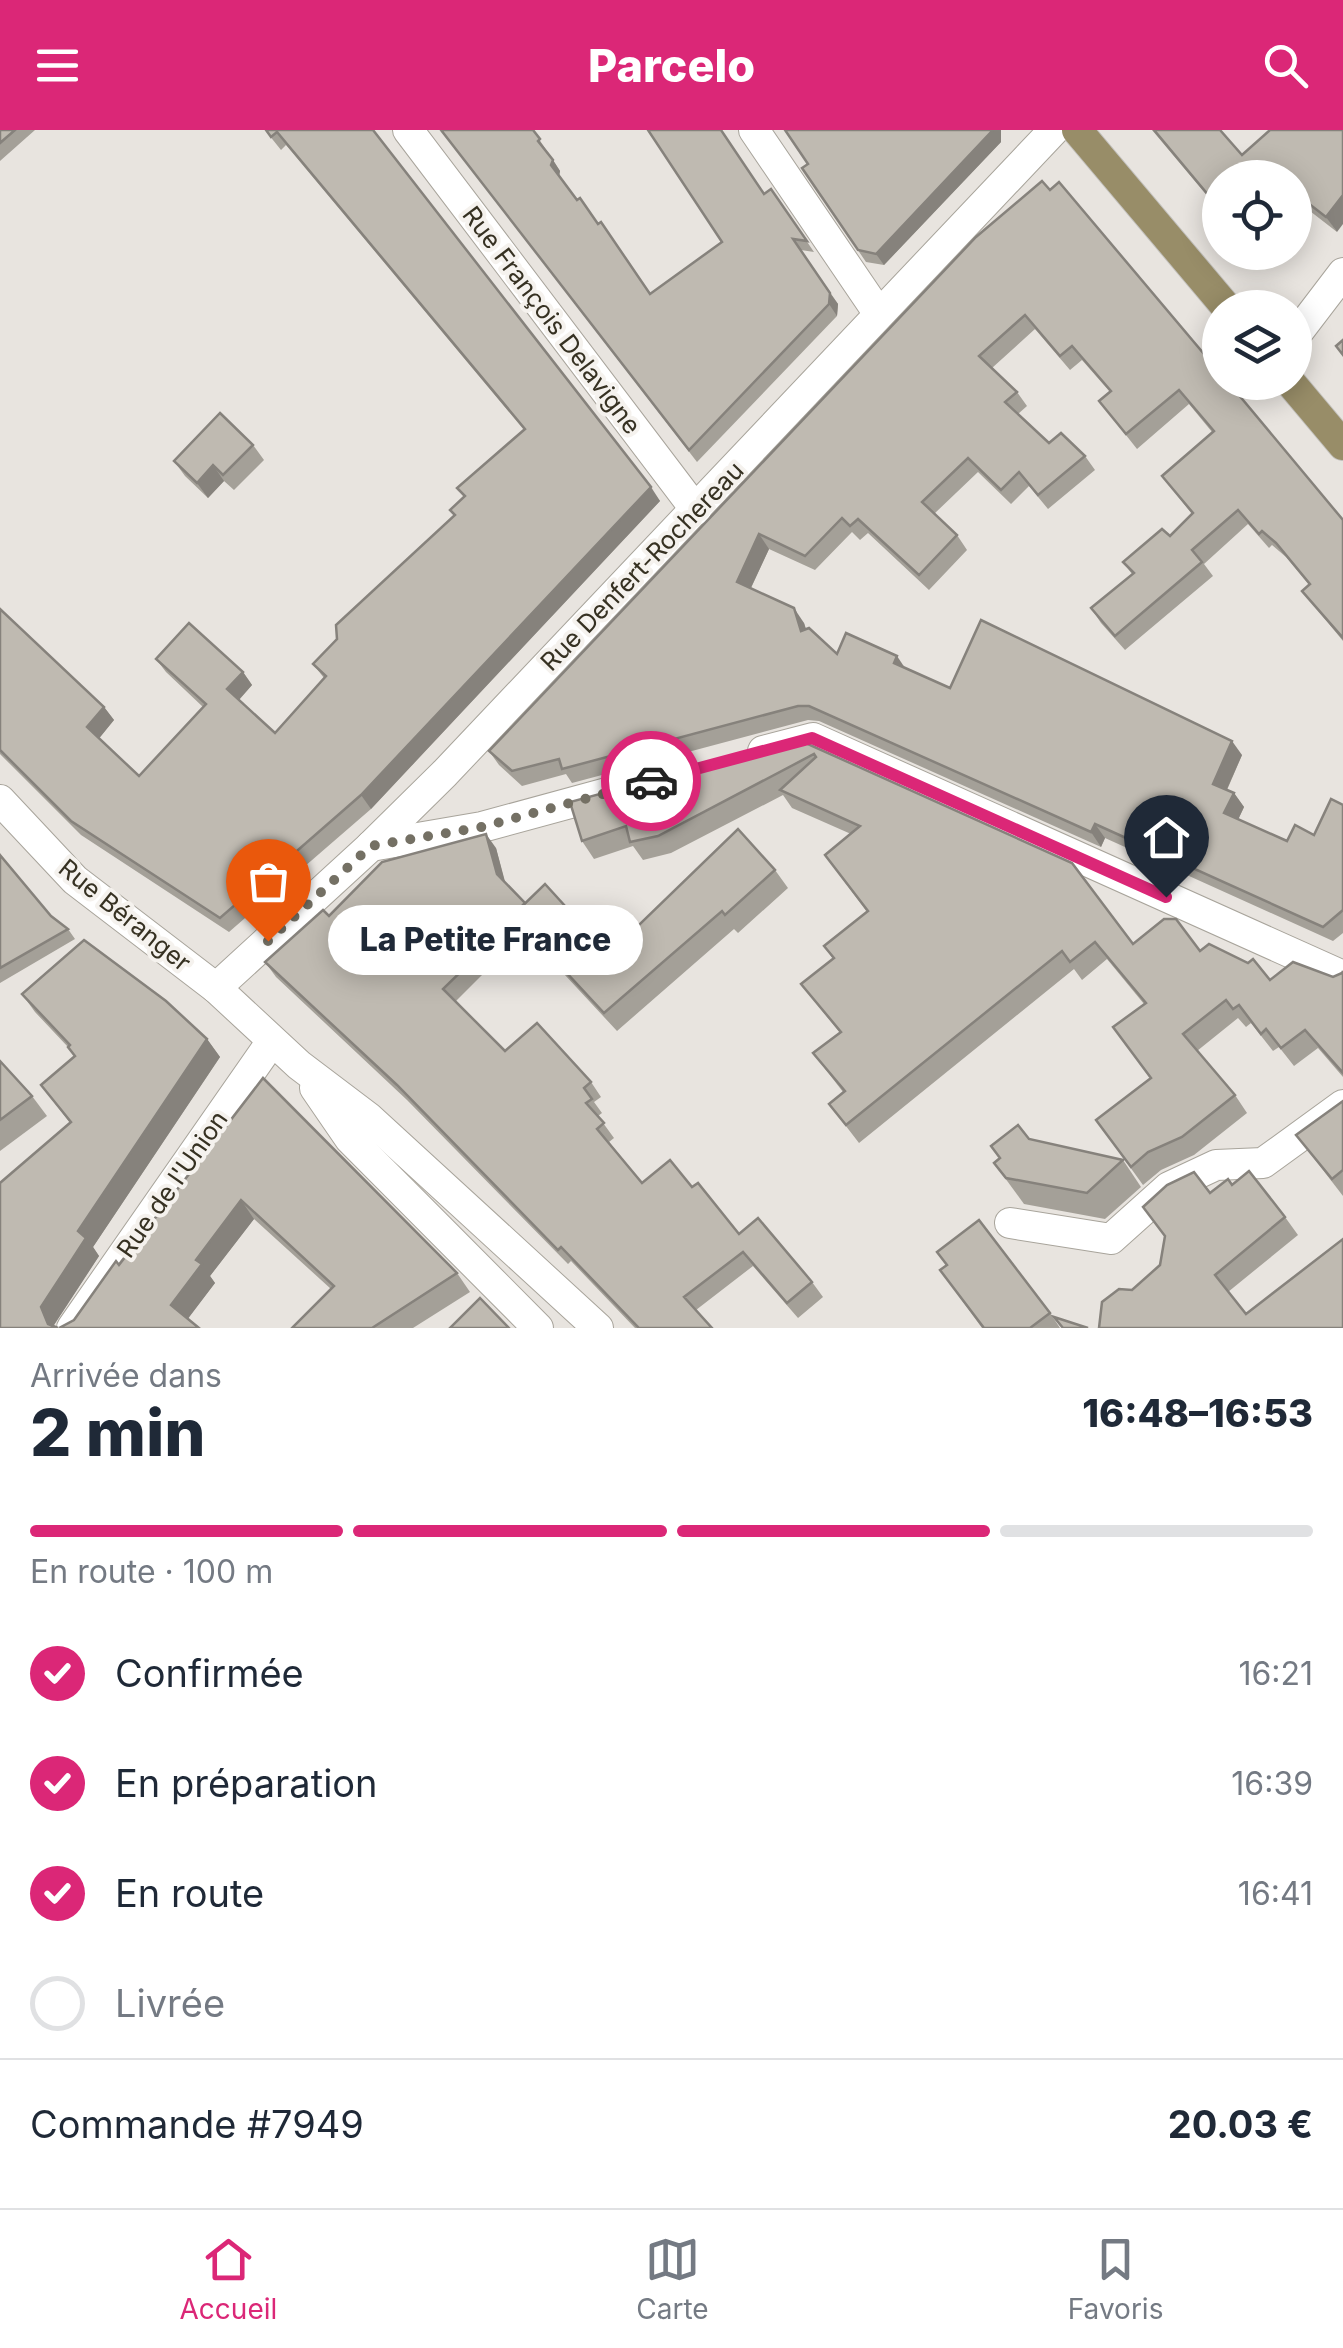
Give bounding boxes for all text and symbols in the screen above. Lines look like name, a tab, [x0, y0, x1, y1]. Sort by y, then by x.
icon: menu	[30, 38, 85, 93]
text: Parcelo	[588, 38, 755, 93]
icon: search	[1258, 38, 1313, 93]
map controls	[1202, 160, 1312, 400]
button: locate	[1202, 160, 1312, 270]
street label: Rue François Delavigne	[457, 200, 647, 440]
button: layers	[1202, 290, 1312, 400]
street label: Rue Denfert-Rochereau	[534, 455, 750, 677]
courier	[601, 731, 701, 831]
icon: car	[624, 754, 679, 809]
pin	[1124, 795, 1209, 898]
icon: home	[1139, 810, 1194, 865]
pin	[226, 839, 311, 942]
street label: Rue Béranger	[53, 853, 197, 977]
icon: bag	[241, 854, 296, 909]
callout: La Petite France	[328, 906, 643, 976]
text: La Petite France	[360, 920, 611, 959]
street label: Rue de l'Union	[110, 1105, 234, 1263]
text: Arrivée dans	[30, 1356, 222, 1395]
text: 16:48–16:53	[1082, 1390, 1313, 1436]
text: 2 min	[30, 1393, 206, 1472]
text: En route · 100 m	[30, 1552, 273, 1591]
icon: check	[30, 1646, 85, 1701]
text: Confirmée	[115, 1650, 304, 1696]
text: 16:21	[1238, 1654, 1313, 1693]
icon: check	[30, 1756, 85, 1811]
text: En préparation	[115, 1760, 378, 1806]
text: 16:39	[1231, 1764, 1313, 1803]
icon: check	[30, 1866, 85, 1921]
text: En route	[115, 1870, 264, 1916]
text: 16:41	[1238, 1874, 1313, 1913]
text: Livrée	[115, 1980, 225, 2026]
text: Commande #7949	[30, 2101, 364, 2147]
text: 20.03 €	[1168, 2101, 1313, 2147]
tab: Accueil	[180, 2232, 277, 2326]
tab: Carte	[636, 2232, 709, 2326]
tab: Favoris	[1068, 2232, 1163, 2326]

